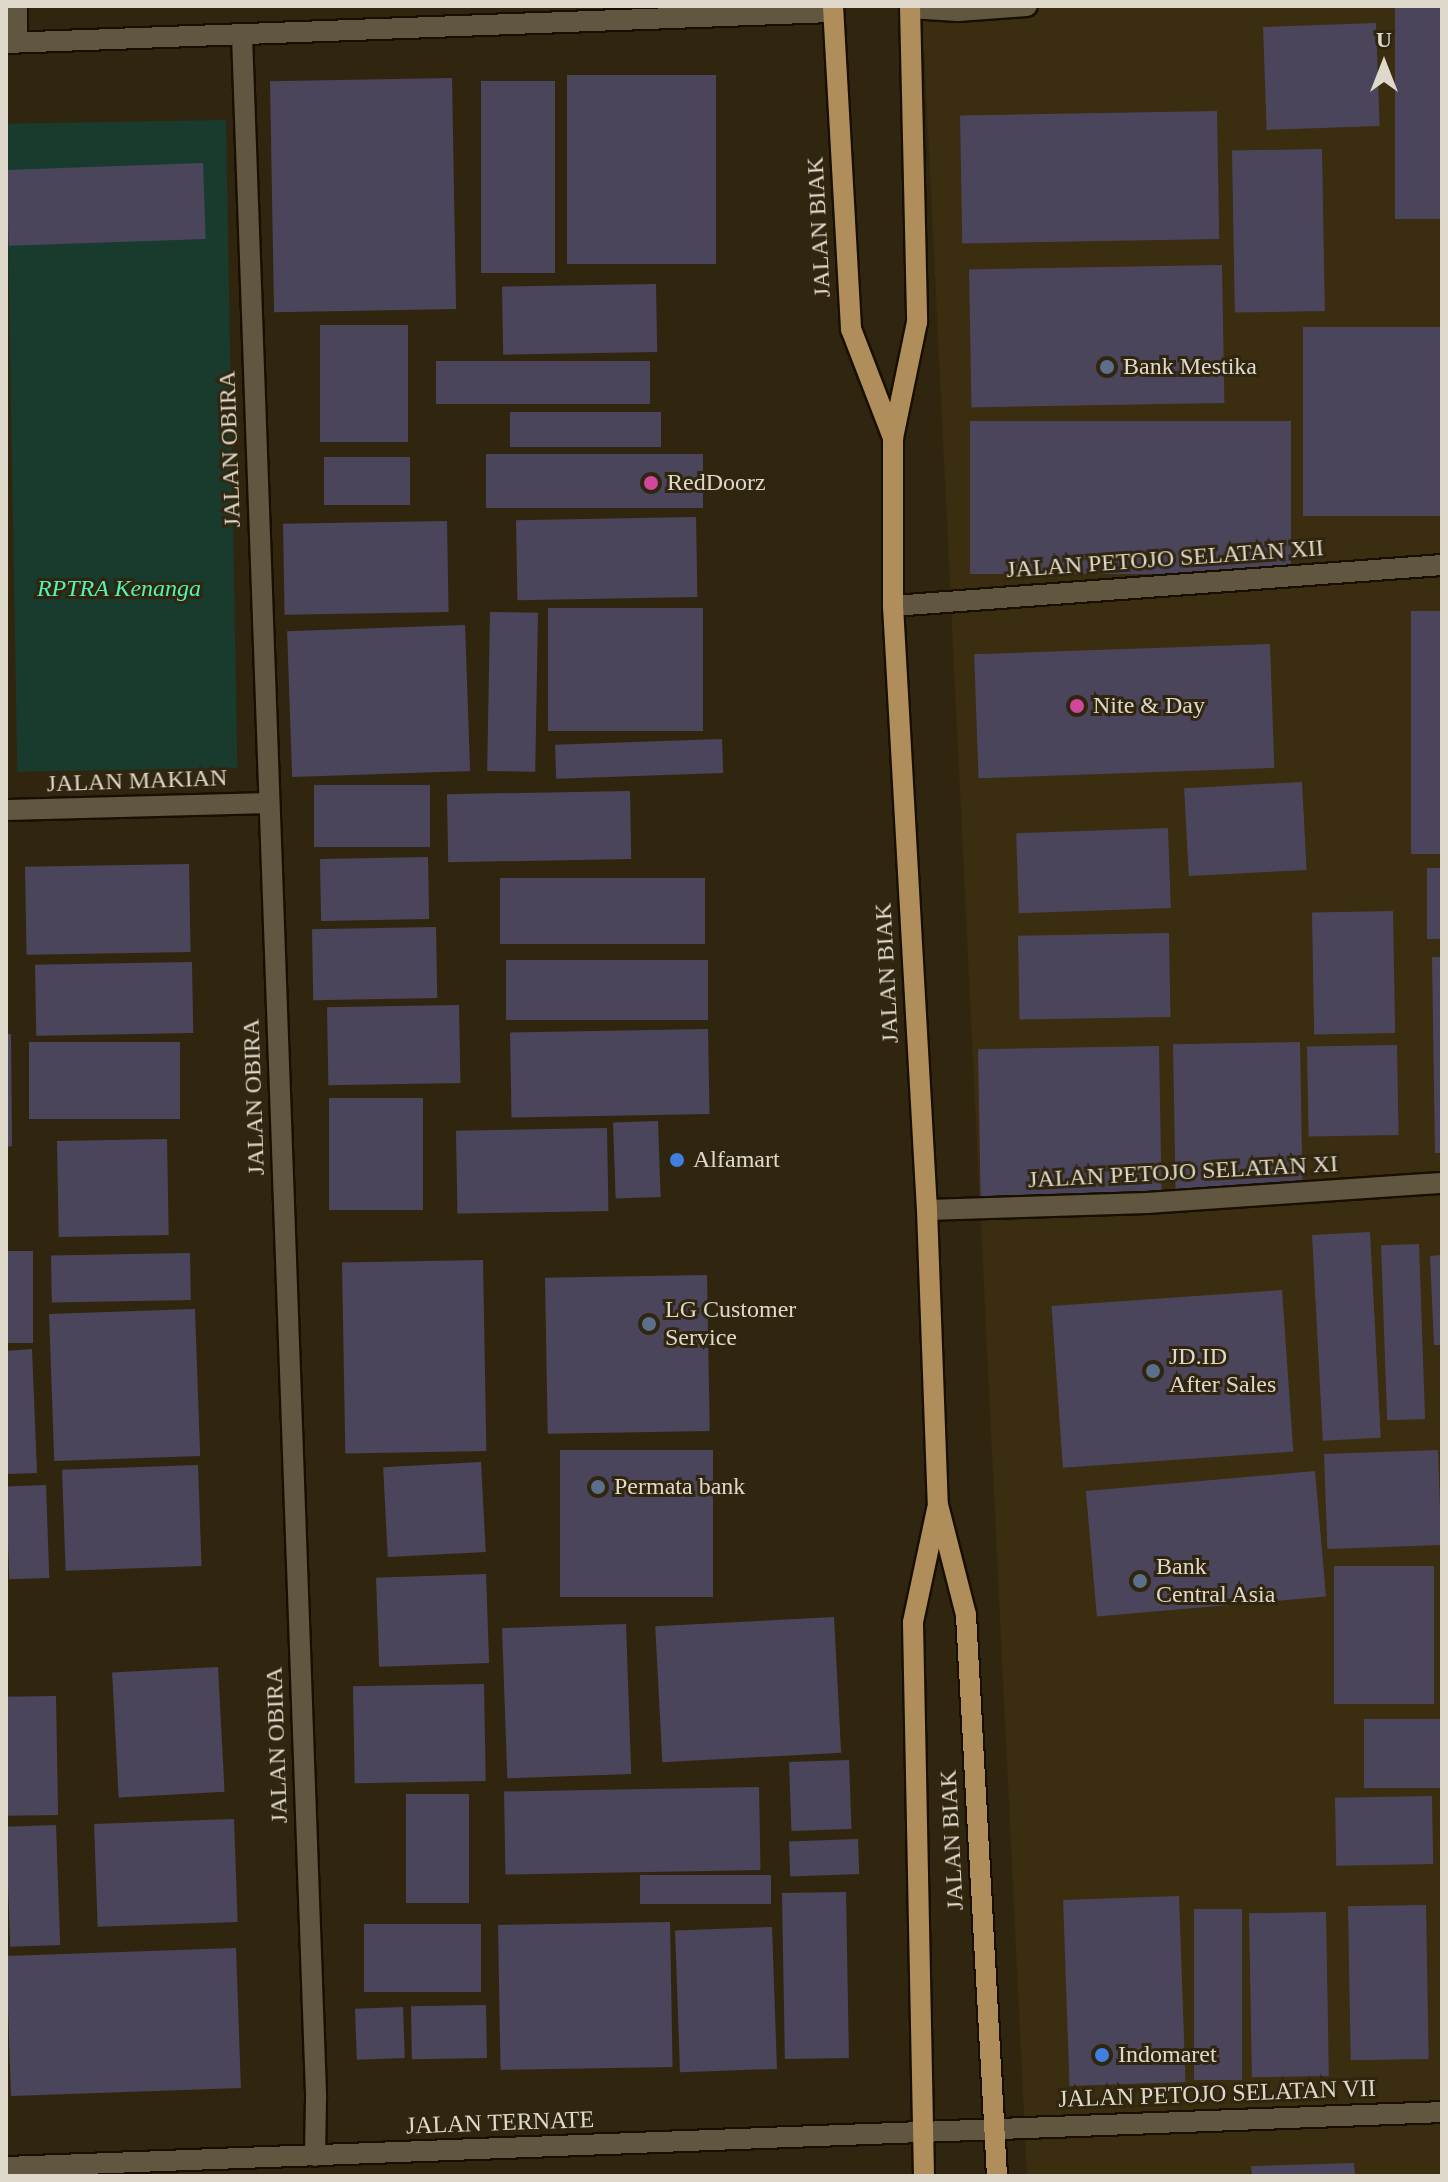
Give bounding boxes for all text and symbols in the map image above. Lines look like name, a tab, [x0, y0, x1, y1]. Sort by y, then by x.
north arrow	[1344, 24, 1424, 104]
text: U	[1376, 27, 1392, 52]
street label: JALAN BIAK	[801, 156, 837, 298]
place label: Bank Mestika	[1123, 353, 1257, 381]
marker: Bank Mestika	[1098, 358, 1116, 376]
street label: JALAN OBIRA	[213, 370, 247, 528]
place label: RedDoorz	[667, 469, 766, 497]
marker: RedDoorz	[642, 474, 660, 492]
street label: JALAN PETOJO SELATAN XII	[1005, 534, 1325, 584]
park label: RPTRA Kenanga	[37, 575, 201, 603]
place label: Nite & Day	[1093, 692, 1205, 720]
marker: Nite & Day	[1068, 697, 1086, 715]
street label: JALAN MAKIAN	[46, 763, 228, 799]
street label: JALAN BIAK	[869, 902, 905, 1044]
street label: JALAN OBIRA	[237, 1018, 271, 1176]
place label: Alfamart	[693, 1146, 780, 1174]
street label: JALAN PETOJO SELATAN XI	[1027, 1149, 1339, 1195]
marker: Alfamart	[668, 1151, 686, 1169]
place label: LG Customer Service	[665, 1296, 796, 1352]
marker: LG Customer Service	[640, 1315, 658, 1333]
place label: JD.ID After Sales	[1169, 1343, 1276, 1399]
marker: JD.ID After Sales	[1144, 1362, 1162, 1380]
place label: Permata bank	[614, 1473, 745, 1501]
marker: Permata bank	[589, 1478, 607, 1496]
place label: Bank Central Asia	[1156, 1553, 1277, 1609]
marker: Bank Central Asia	[1131, 1572, 1149, 1590]
street label: JALAN OBIRA	[260, 1666, 294, 1824]
street label: JALAN BIAK	[934, 1769, 970, 1911]
place label: Indomaret	[1118, 2041, 1217, 2069]
marker: Indomaret	[1093, 2046, 1111, 2064]
street label: JALAN PETOJO SELATAN VII	[1057, 2074, 1377, 2114]
street label: JALAN TERNATE	[405, 2105, 595, 2141]

